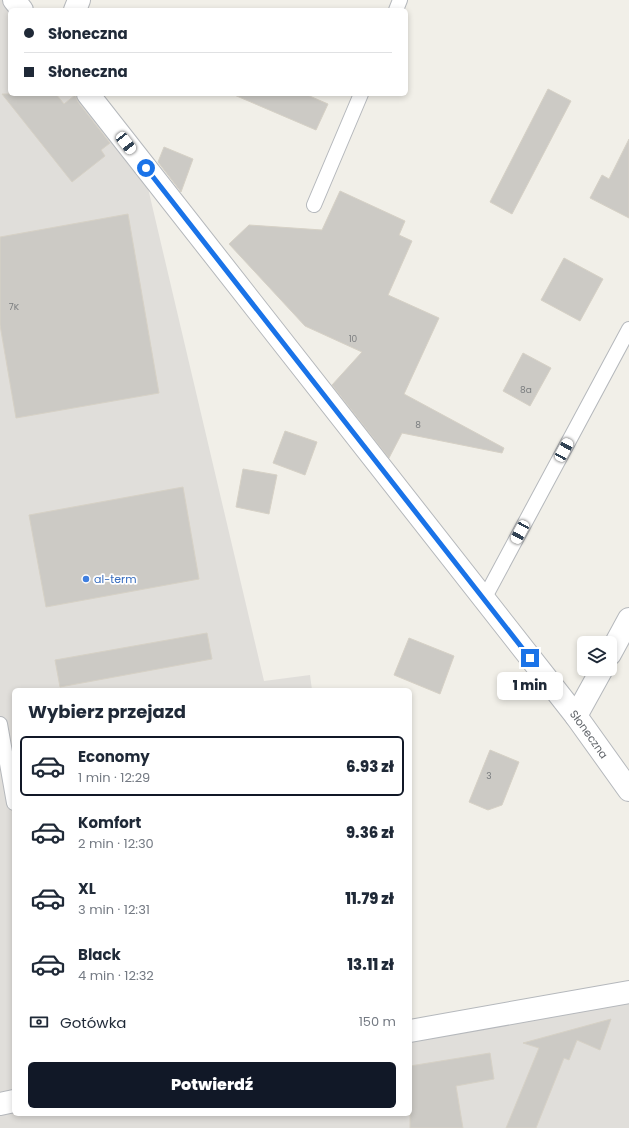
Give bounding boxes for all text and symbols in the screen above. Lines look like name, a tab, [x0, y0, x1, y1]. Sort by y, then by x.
text: Słoneczna	[48, 23, 128, 44]
text: Słoneczna	[48, 61, 128, 82]
car	[114, 130, 138, 156]
route start	[137, 159, 155, 177]
house number: 7K	[9, 301, 20, 313]
house number: 10	[349, 333, 358, 345]
house number: 8a	[520, 384, 532, 396]
house number: 8	[415, 419, 421, 431]
car	[553, 437, 575, 463]
car	[509, 519, 531, 545]
place label: al-term	[94, 571, 136, 587]
marker: al-term	[81, 574, 91, 584]
map controls	[577, 636, 617, 676]
button: layers	[577, 636, 617, 676]
route end	[521, 649, 539, 667]
callout: 1 min	[497, 672, 563, 700]
text: 1 min	[513, 676, 547, 695]
text: Wybierz przejazd	[28, 699, 186, 724]
street label: Słoneczna	[566, 707, 612, 762]
text: Economy	[78, 746, 150, 767]
icon: car	[30, 748, 66, 784]
text: 6.93 zł	[346, 756, 394, 777]
text: 1 min · 12:29	[78, 768, 150, 787]
house number: 3	[486, 770, 492, 782]
text: Komfort	[78, 812, 141, 833]
icon: car	[30, 814, 66, 850]
text: 9.36 zł	[346, 822, 394, 843]
text: 2 min · 12:30	[78, 834, 154, 853]
text: XL	[78, 878, 96, 899]
icon: car	[30, 880, 66, 916]
text: 11.79 zł	[345, 888, 394, 909]
text: 3 min · 12:31	[78, 900, 150, 919]
text: Black	[78, 944, 121, 965]
icon: car	[30, 946, 66, 982]
text: 13.11 zł	[347, 954, 394, 975]
text: 4 min · 12:32	[78, 966, 154, 985]
icon: cash	[28, 1011, 50, 1033]
text: Gotówka	[60, 1012, 127, 1033]
text: 150 m	[359, 1012, 396, 1031]
button: Potwierdź	[28, 1062, 396, 1108]

